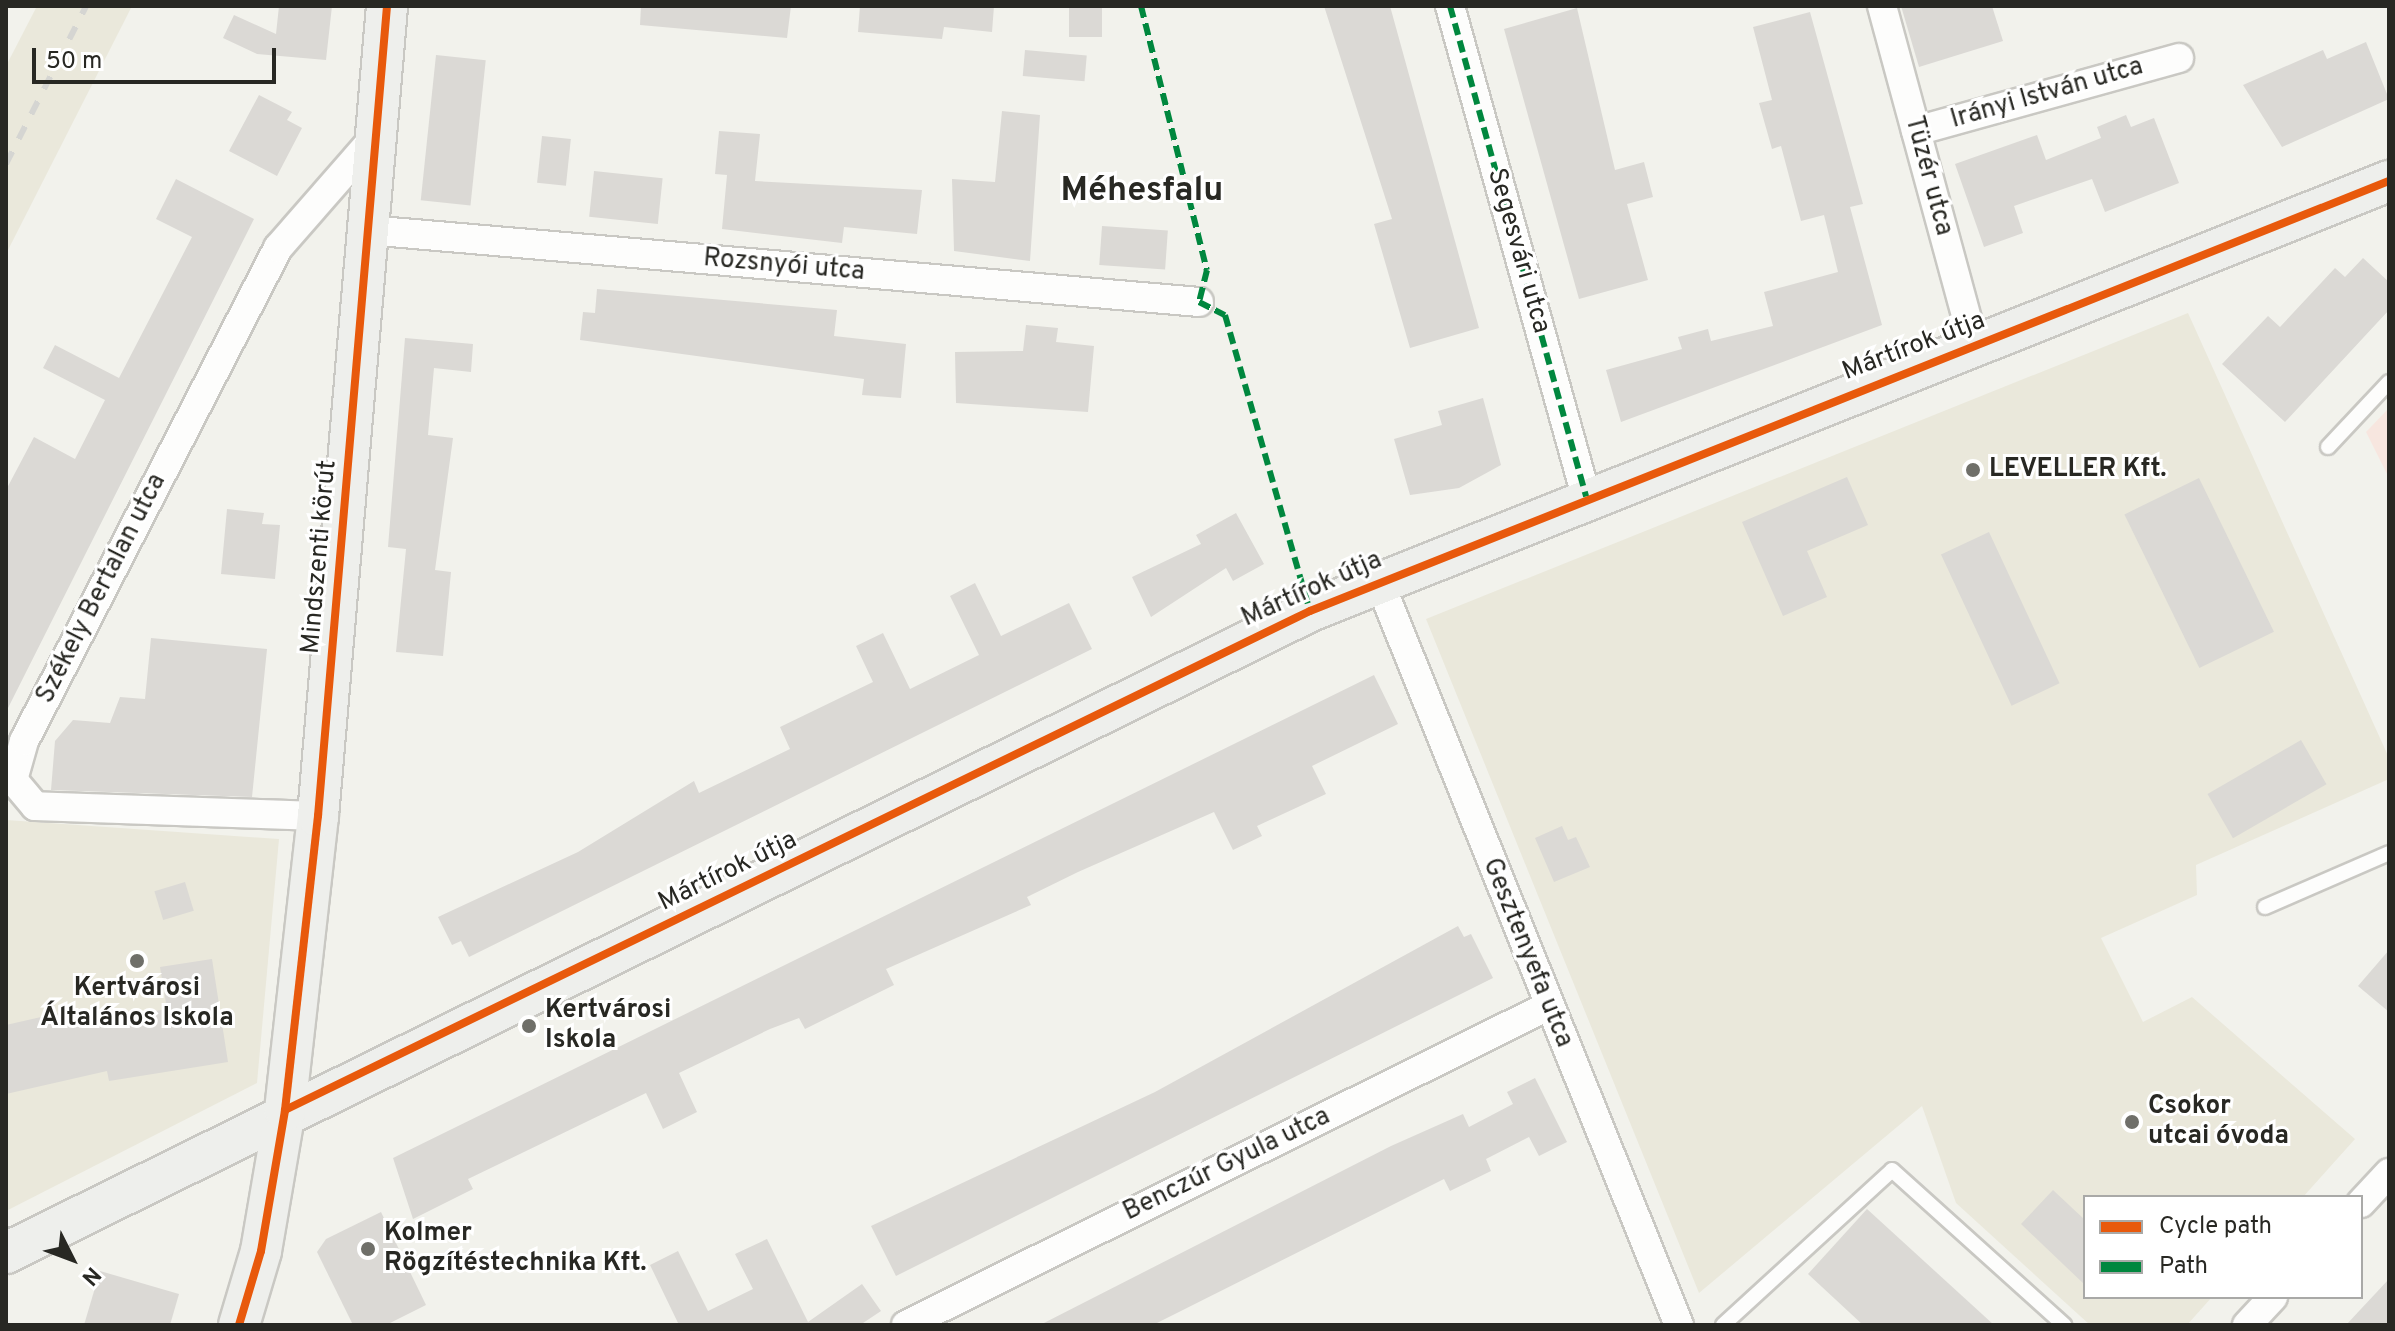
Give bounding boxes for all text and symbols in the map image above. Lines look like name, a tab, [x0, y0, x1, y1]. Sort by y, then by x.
scale bar	[36, 32, 280, 82]
text: 50 m	[46, 47, 102, 77]
street label: Irányi István utca	[1947, 52, 2147, 136]
street label: Tüzér utca	[1897, 113, 1959, 239]
street label: Segesvári utca	[1480, 165, 1556, 337]
district label: Méhesfalu	[1061, 172, 1223, 212]
street label: Rozsnyói utca	[702, 243, 866, 289]
street label: Mártírok útja	[1838, 306, 1990, 388]
place label: LEVELLER Kft.	[1989, 454, 2167, 486]
street label: Mindszenti körút	[296, 459, 344, 655]
marker: LEVELLER Kft.	[1964, 461, 1982, 479]
street label: Székely Bertalan utca	[31, 469, 173, 709]
street label: Mártírok útja	[1237, 545, 1387, 635]
street label: Mártírok útja	[654, 825, 802, 919]
street label: Gesztenyefa utca	[1475, 854, 1579, 1052]
marker: Kertvárosi Általános Iskola	[128, 952, 146, 970]
place label: Kertvárosi Általános Iskola	[40, 973, 234, 1034]
place label: Kertvárosi Iskola	[545, 995, 671, 1056]
marker: Kertvárosi Iskola	[520, 1017, 538, 1035]
place label: Csokor utcai óvoda	[2148, 1091, 2289, 1152]
street label: Benczúr Gyula utca	[1118, 1101, 1336, 1229]
marker: Csokor utcai óvoda	[2123, 1113, 2141, 1131]
legend	[2083, 1195, 2363, 1299]
text: Cycle path	[2159, 1212, 2272, 1242]
place label: Kolmer Rögzítéstechnika Kft.	[384, 1218, 647, 1280]
north arrow	[32, 1219, 112, 1299]
marker: Kolmer Rögzítéstechnika Kft.	[359, 1240, 377, 1258]
text: Path	[2159, 1252, 2208, 1282]
text: N	[75, 1260, 106, 1290]

